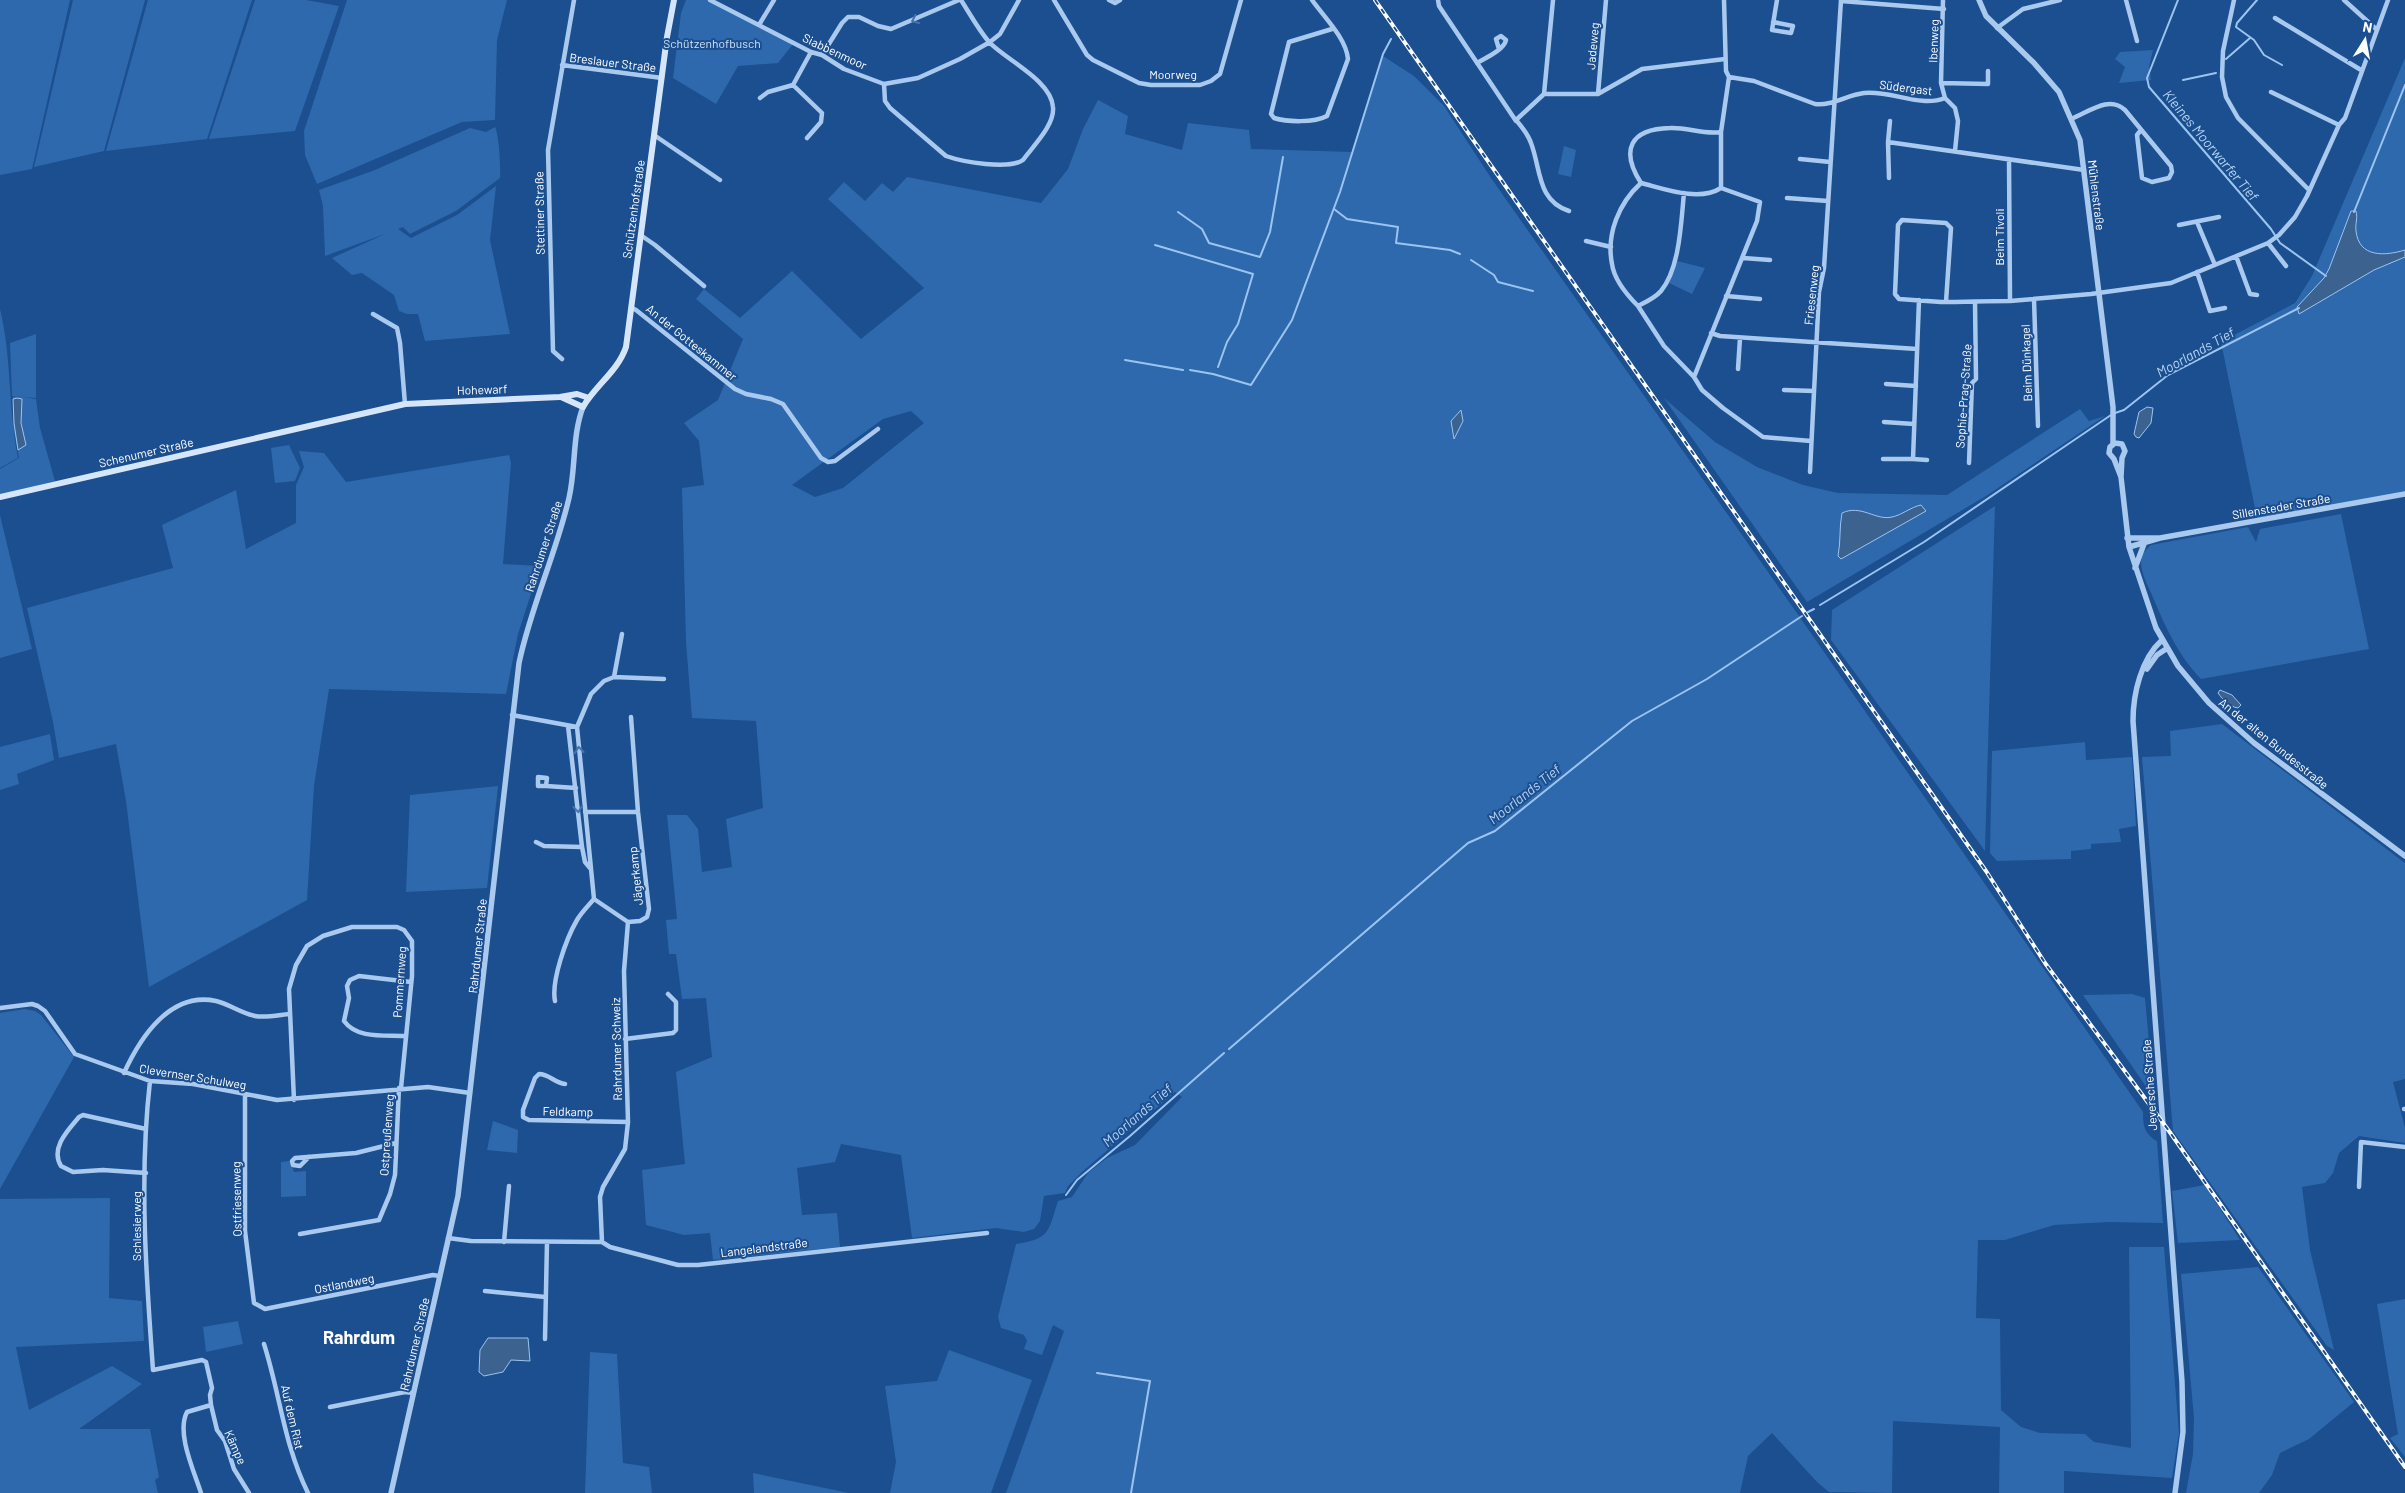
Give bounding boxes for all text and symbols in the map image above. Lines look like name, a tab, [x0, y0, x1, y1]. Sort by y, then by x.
one-way arrow	[911, 14, 920, 25]
north arrow	[2340, 15, 2390, 65]
text: N	[2361, 18, 2374, 36]
street label: Ibenweg	[1925, 19, 1941, 63]
street label: Jadeweg	[1583, 22, 1601, 70]
street label: Siabbenmoor	[801, 30, 870, 72]
park label: Schützenhofbusch	[663, 36, 761, 50]
street label: Breslauer Straße	[569, 50, 657, 74]
street label: Moorweg	[1149, 67, 1197, 81]
street label: Südergast	[1879, 77, 1933, 97]
water label: Kleines Moorwarfer Tief	[2160, 86, 2263, 205]
street label: Schützenhofstraße	[619, 159, 647, 259]
street label: Mühlenstraße	[2086, 159, 2108, 231]
street label: Stettiner Straße	[531, 171, 547, 255]
street label: Beim Tivoli	[1992, 209, 2006, 265]
street label: Friesenweg	[1801, 264, 1821, 326]
street label: An der Gotteskammer	[644, 301, 741, 383]
water label: Moorlands Tief	[2153, 323, 2238, 380]
street label: Beim Dünkagel	[2018, 324, 2034, 402]
street label: Sophie-Prag-Straße	[1952, 343, 1974, 449]
street label: Hohewarf	[457, 381, 507, 397]
street label: Schenumer Straße	[97, 434, 195, 470]
street label: Sillensteder Straße	[2231, 490, 2331, 522]
street label: Rahrdumer Straße	[522, 499, 564, 593]
street label: An der alten Bundesstraße	[2217, 695, 2331, 791]
one-way arrow	[574, 746, 585, 754]
water label: Moorlands Tief	[1485, 760, 1564, 827]
one-way arrow	[572, 805, 583, 813]
street label: Jägerkamp	[625, 846, 645, 906]
street label: Rahrdumer Straße	[465, 898, 489, 994]
street label: Pommernweg	[390, 946, 408, 1018]
street label: Rahrdumer Schweiz	[608, 997, 624, 1101]
street label: Jeversche Straße	[2139, 1039, 2159, 1131]
street label: Clevernser Schulweg	[139, 1061, 247, 1091]
water label: Moorlands Tief	[1099, 1079, 1176, 1150]
street label: Ostpreußenweg	[376, 1094, 396, 1176]
street label: Feldkamp	[543, 1104, 593, 1118]
street label: Ostfriesenweg	[228, 1161, 244, 1237]
street label: Schlesierweg	[129, 1191, 143, 1261]
street label: Langelandstraße	[720, 1235, 808, 1259]
street label: Ostlandweg	[313, 1270, 375, 1296]
street label: Rahrdumer Straße	[396, 1296, 432, 1392]
district label: Rahrdum	[323, 1326, 395, 1348]
street label: Auf dem Rist	[279, 1383, 307, 1451]
street label: Kämpe	[222, 1428, 250, 1466]

